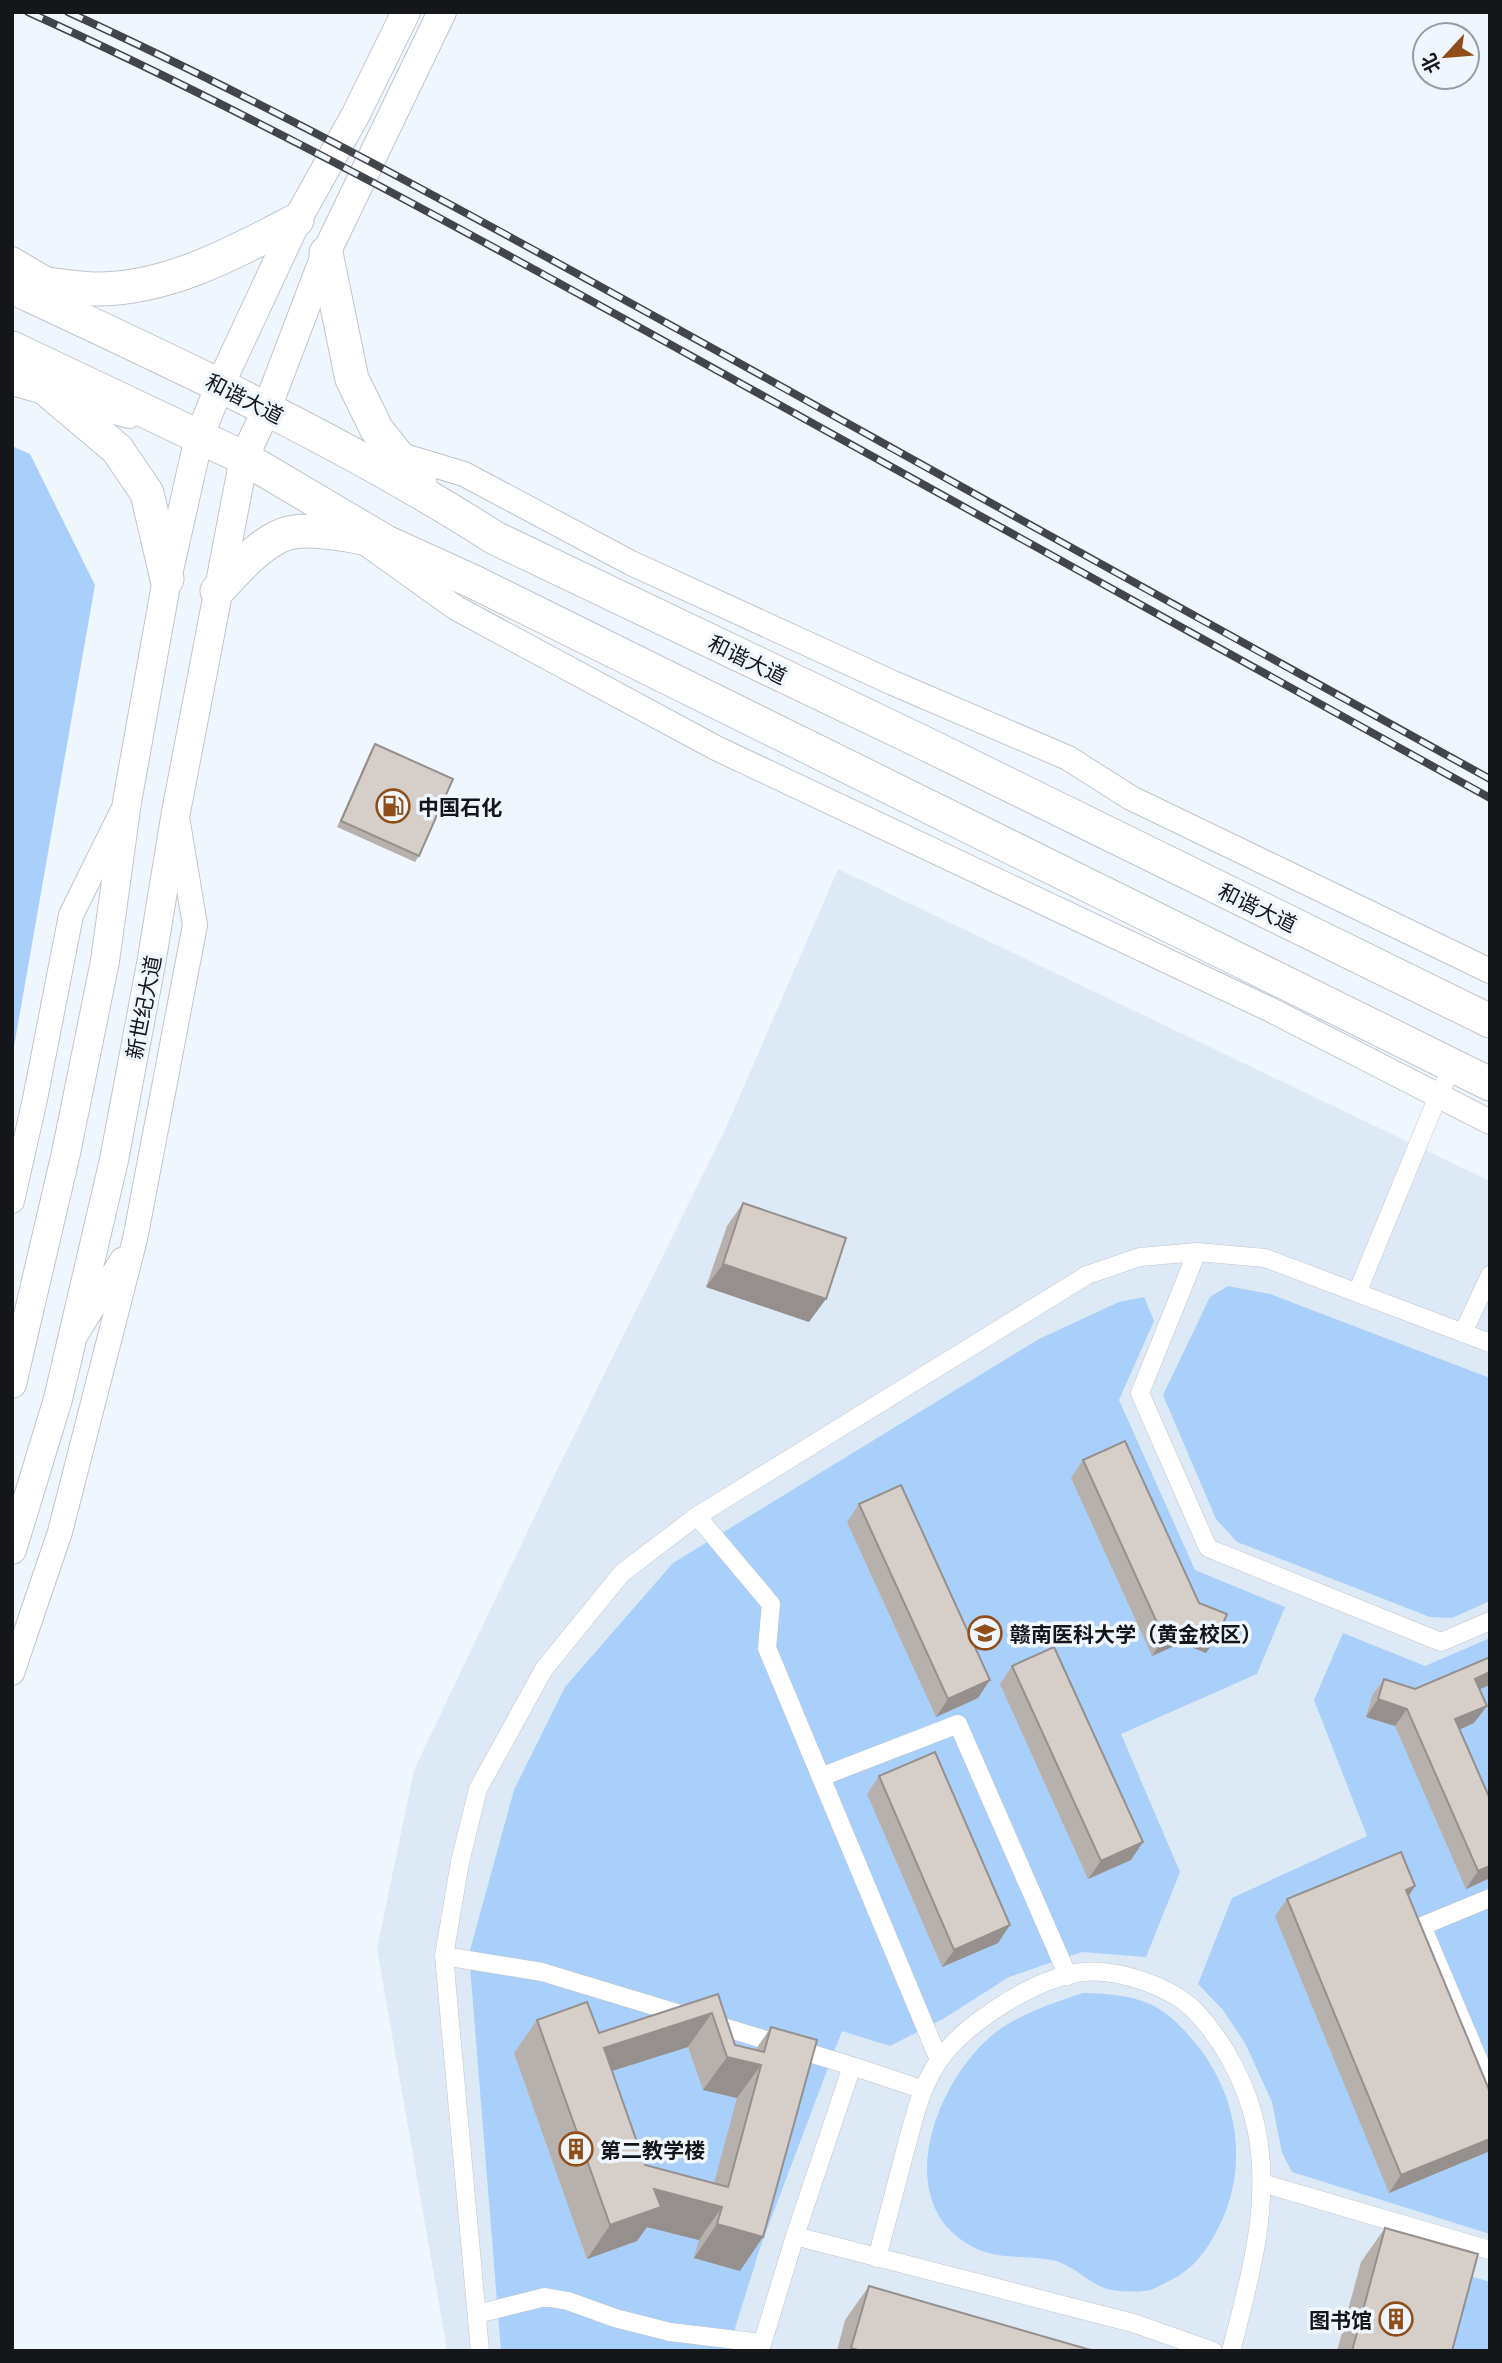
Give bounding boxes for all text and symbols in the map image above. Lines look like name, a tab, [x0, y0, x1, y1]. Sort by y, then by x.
north arrow	[1411, 21, 1481, 91]
text: 北	[1416, 50, 1445, 77]
street label: 和谐大道	[202, 368, 288, 428]
street label: 和谐大道	[705, 629, 791, 689]
fuel station icon: 中国石化	[374, 787, 412, 825]
place label: 中国石化	[418, 794, 502, 819]
street label: 和谐大道	[1215, 877, 1301, 937]
street label: 新世纪大道	[121, 953, 165, 1061]
school or university icon: 赣南医科大学（黄金校区）	[966, 1614, 1004, 1652]
place label: 赣南医科大学（黄金校区）	[1010, 1621, 1262, 1646]
building icon: 第二教学楼	[557, 2130, 595, 2168]
place label: 第二教学楼	[600, 2137, 705, 2162]
building icon: 图书馆	[1377, 2300, 1415, 2338]
place label: 图书馆	[1309, 2307, 1372, 2332]

